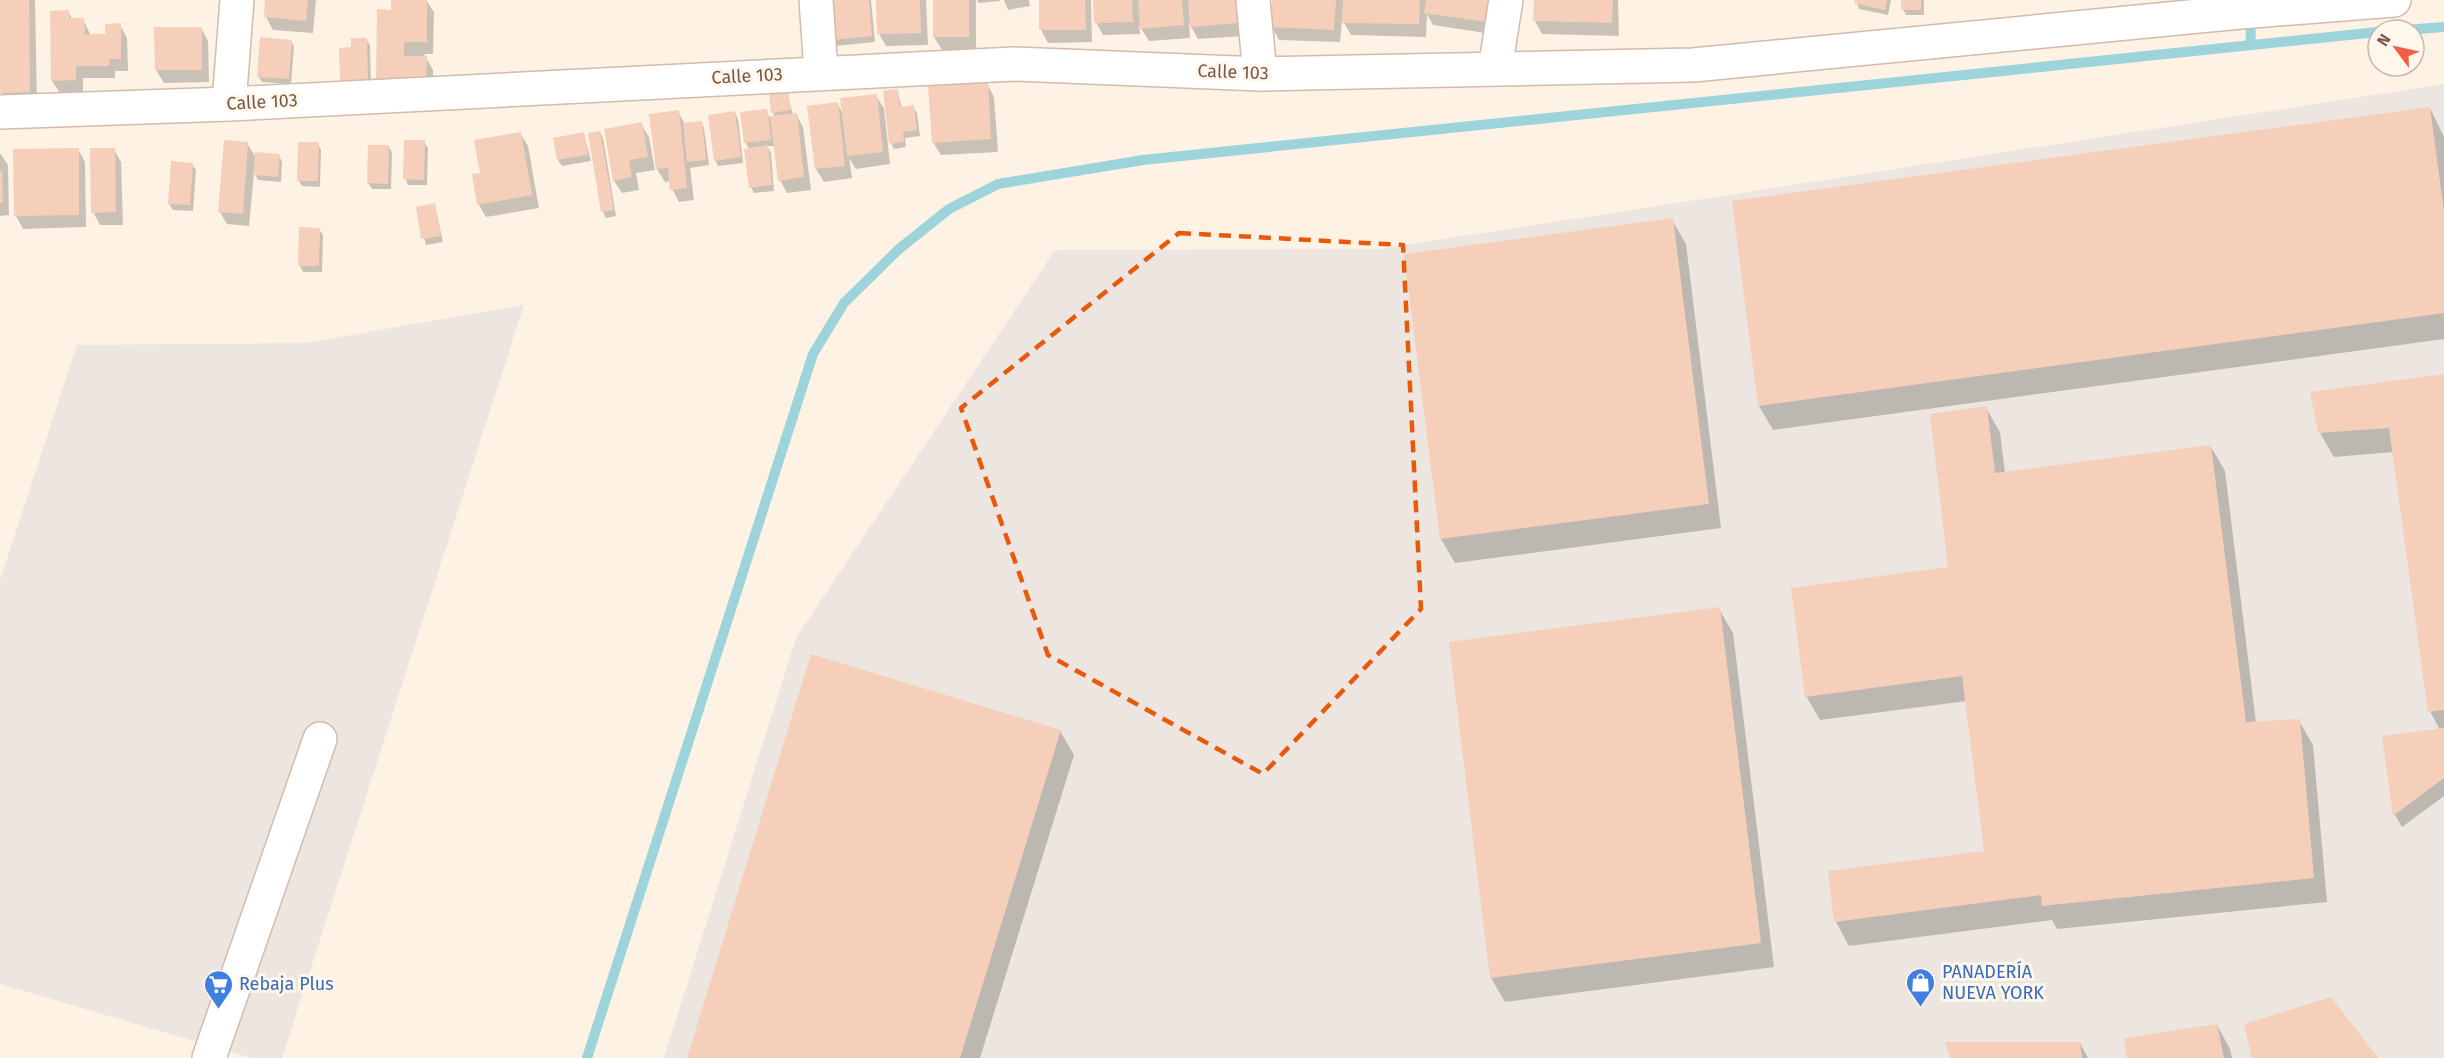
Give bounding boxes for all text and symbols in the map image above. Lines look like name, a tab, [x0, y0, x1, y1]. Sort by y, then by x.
north arrow	[2366, 18, 2426, 78]
text: N	[2373, 30, 2395, 50]
street label: Calle 103	[1197, 60, 1269, 84]
street label: Calle 103	[711, 63, 783, 89]
street label: Calle 103	[226, 89, 298, 115]
place label: PANADERÍA NUEVA YORK	[1942, 960, 2044, 1004]
shop icon: PANADERÍA NUEVA YORK	[1905, 966, 1937, 1008]
supermarket icon: Rebaja Plus	[202, 968, 234, 1010]
place label: Rebaja Plus	[239, 973, 334, 995]

